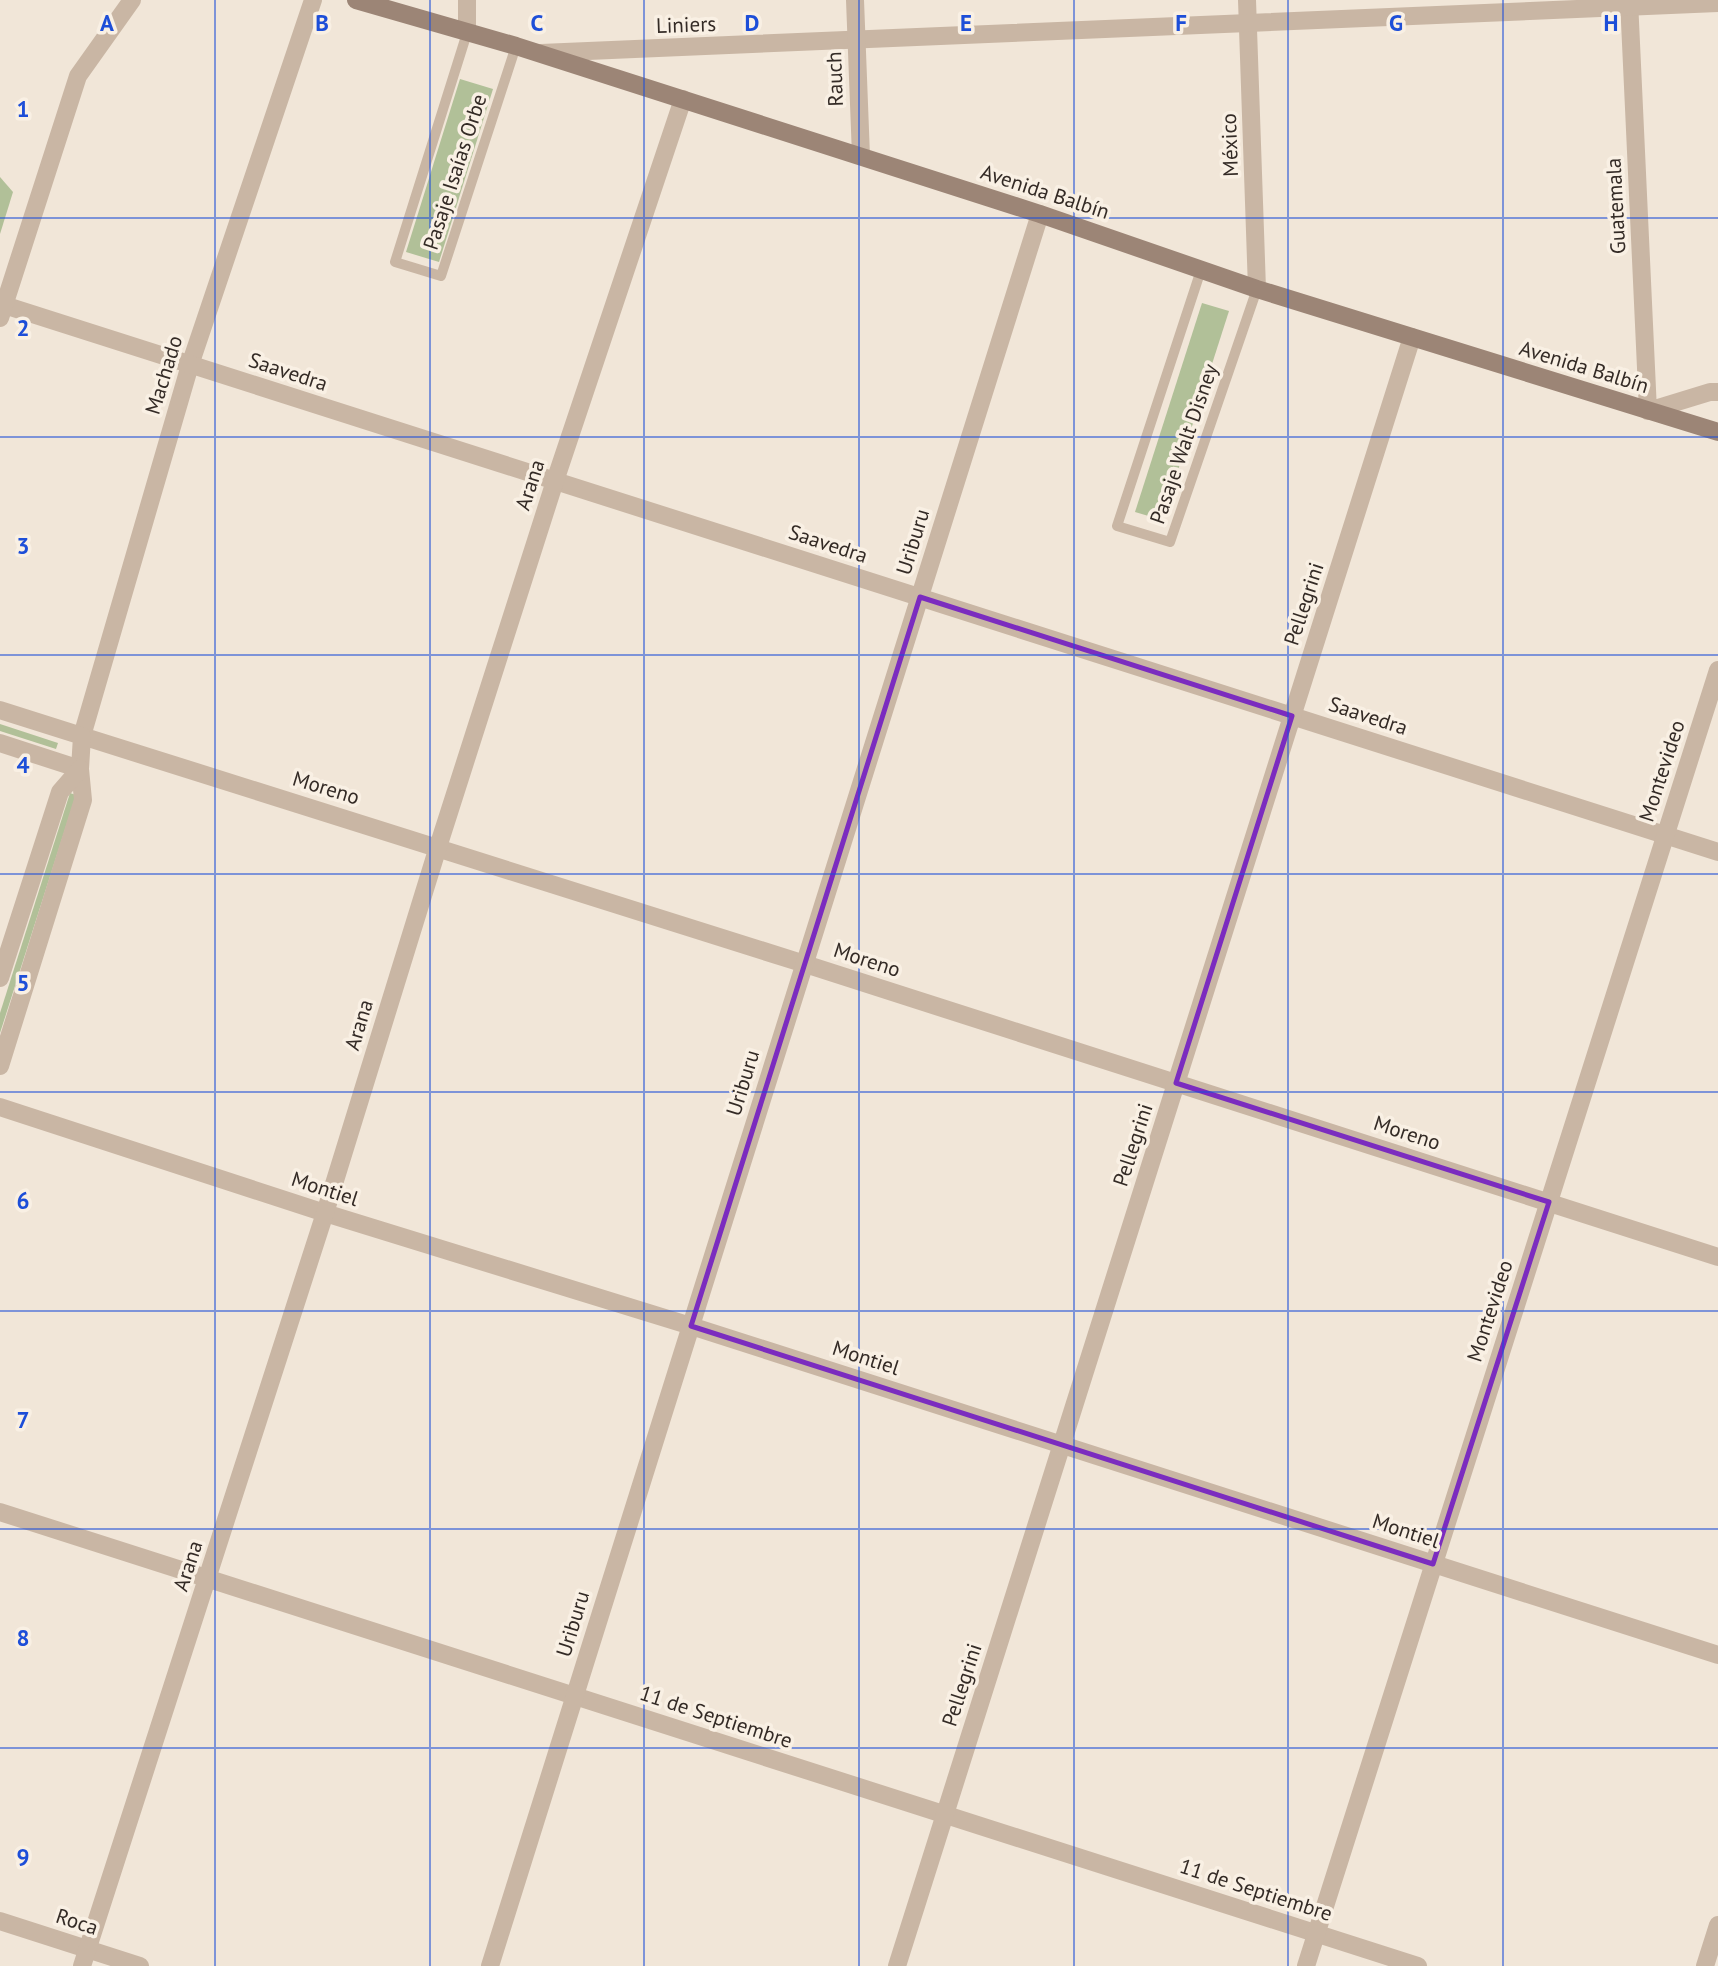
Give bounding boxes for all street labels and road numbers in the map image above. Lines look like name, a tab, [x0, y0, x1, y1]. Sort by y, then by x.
street label: Liniers	[655, 10, 717, 39]
street label: Rauch	[820, 51, 849, 107]
street label: Pasaje Isaías Orbe	[417, 91, 492, 253]
street label: México	[1215, 113, 1244, 177]
street label: Guatemala	[1600, 157, 1631, 255]
street label: Avenida Balbín	[977, 158, 1113, 225]
street label: Machado	[139, 332, 188, 418]
street label: Avenida Balbín	[1516, 334, 1652, 399]
street label: Saavedra	[245, 346, 331, 397]
street label: Pasaje Walt Disney	[1143, 360, 1224, 527]
street label: Arana	[509, 456, 550, 514]
street label: Uriburu	[890, 506, 935, 578]
street label: Saavedra	[785, 518, 871, 569]
street label: Pellegrini	[1277, 559, 1330, 649]
street label: Saavedra	[1325, 690, 1411, 741]
street label: Montevideo	[1632, 717, 1691, 825]
street label: Moreno	[289, 765, 363, 810]
street label: Moreno	[830, 936, 904, 983]
street label: Arana	[338, 996, 379, 1054]
street label: Uriburu	[720, 1047, 765, 1119]
street label: Pellegrini	[1106, 1100, 1159, 1190]
street label: Moreno	[1370, 1109, 1444, 1156]
street label: Montiel	[288, 1165, 362, 1212]
street label: Montevideo	[1460, 1257, 1519, 1365]
street label: Montiel	[829, 1334, 903, 1381]
street label: Montiel	[1369, 1507, 1443, 1554]
street label: Arana	[167, 1537, 208, 1595]
street label: Uriburu	[550, 1588, 595, 1660]
street label: Pellegrini	[935, 1640, 988, 1730]
street label: 11 de Septiembre	[636, 1679, 796, 1754]
street label: 11 de Septiembre	[1176, 1852, 1336, 1927]
street label: Roca	[53, 1902, 102, 1941]

